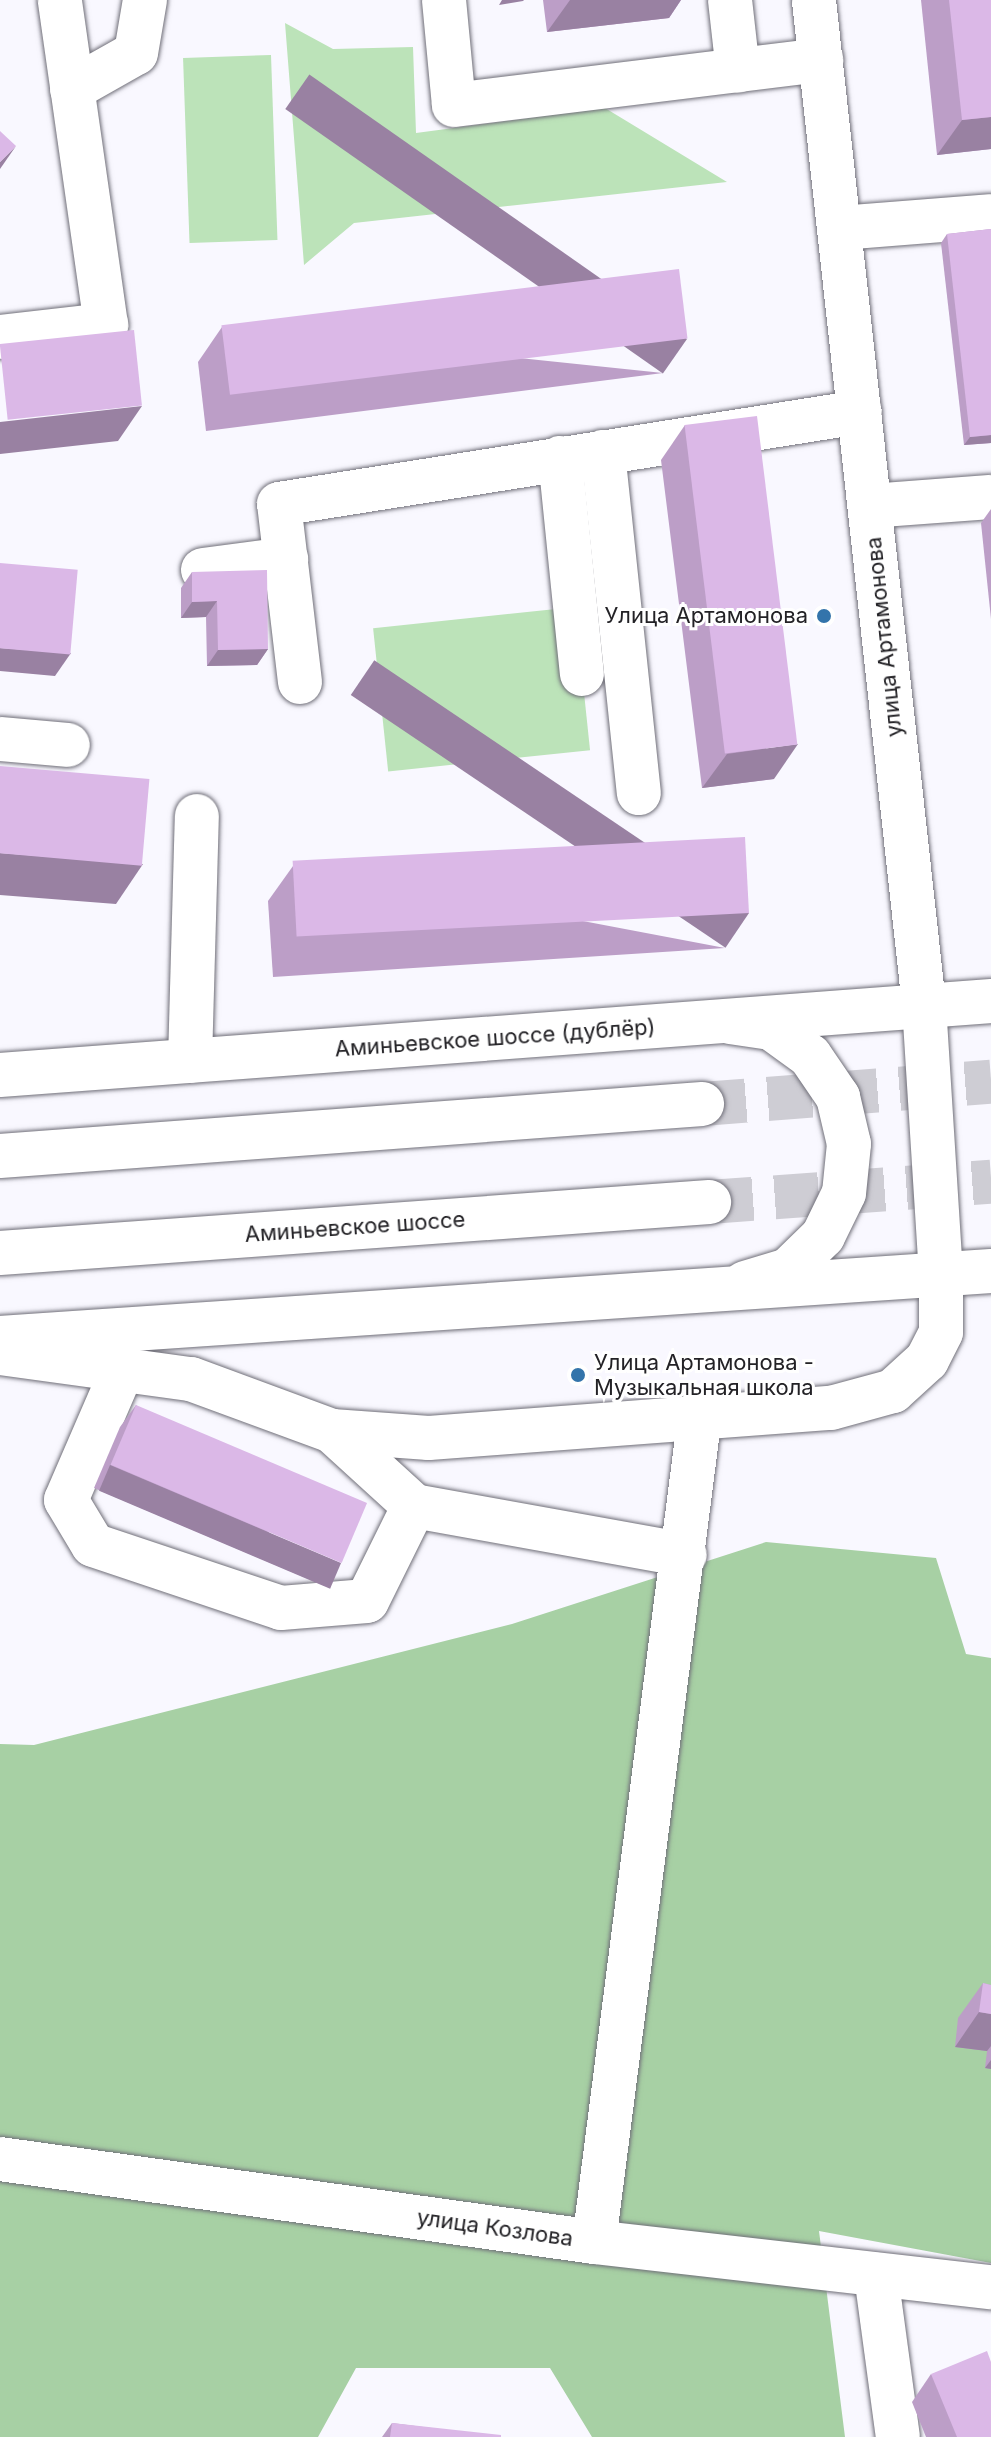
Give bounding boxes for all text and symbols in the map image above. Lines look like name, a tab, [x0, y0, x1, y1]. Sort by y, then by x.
street label: улица Артамонова	[860, 536, 908, 738]
place label: Улица Артамонова	[604, 603, 808, 629]
marker: Улица Артамонова	[815, 607, 833, 625]
street label: Аминьевское шоссе (дублёр)	[334, 1014, 656, 1062]
street label: Аминьевское шоссе	[244, 1206, 466, 1248]
place label: Улица Артамонова - Музыкальная школа	[594, 1349, 814, 1400]
marker: Улица Артамонова - Музыкальная школа	[569, 1366, 587, 1384]
street label: улица Козлова	[415, 2204, 575, 2252]

